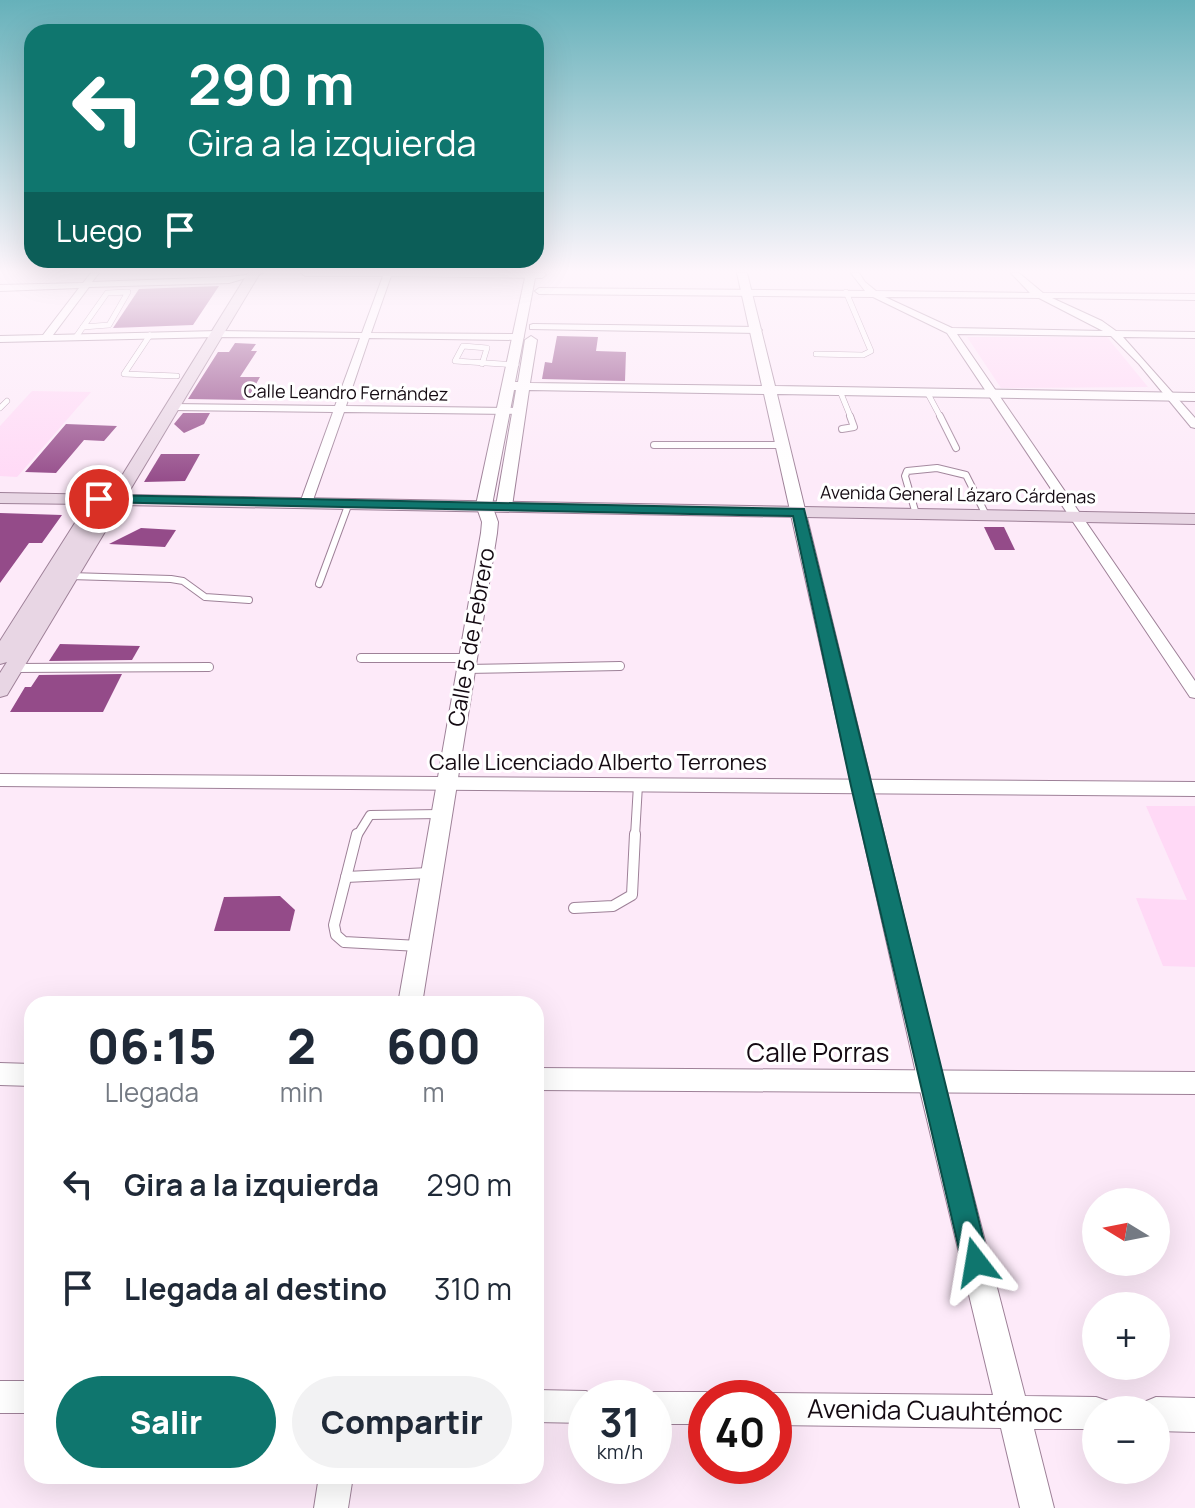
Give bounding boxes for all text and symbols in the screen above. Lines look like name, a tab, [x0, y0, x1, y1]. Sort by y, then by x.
text: 290 m	[188, 45, 355, 122]
icon: left	[56, 56, 160, 160]
text: Gira a la izquierda	[188, 118, 477, 167]
icon: arrive	[158, 208, 202, 252]
text: Luego	[56, 210, 142, 251]
street label: Calle Leandro Fernández	[244, 378, 449, 406]
pin	[65, 465, 133, 533]
icon: arrive	[77, 477, 121, 521]
street label: Avenida General Lázaro Cárdenas	[820, 480, 1096, 508]
street label: Calle 5 de Febrero	[441, 545, 501, 729]
street label: Calle Licenciado Alberto Terrones	[429, 747, 767, 777]
text: 06:15	[87, 1013, 217, 1078]
text: 2	[287, 1013, 316, 1078]
text: 600	[386, 1013, 481, 1078]
street label: Calle Porras	[747, 1034, 889, 1070]
text: Llegada	[105, 1074, 199, 1110]
text: min	[280, 1074, 323, 1110]
text: m	[423, 1074, 445, 1110]
icon: left	[56, 1162, 100, 1206]
text: Gira a la izquierda	[124, 1164, 379, 1205]
text: 290 m	[427, 1164, 512, 1205]
north arrow	[1082, 1188, 1170, 1276]
map controls	[1082, 1188, 1170, 1484]
position arrow	[934, 1220, 1018, 1304]
icon: arrive	[56, 1266, 100, 1310]
text: Llegada al destino	[124, 1268, 387, 1309]
text: 310 m	[434, 1268, 512, 1309]
button: +	[1082, 1292, 1170, 1380]
button: Salir	[56, 1376, 276, 1468]
button: Compartir	[292, 1376, 512, 1468]
speed limit sign: 40	[688, 1380, 792, 1484]
street label: Avenida Cuauhtémoc	[807, 1390, 1063, 1430]
text: 31	[600, 1394, 640, 1449]
button: −	[1082, 1396, 1170, 1484]
text: km/h	[597, 1438, 643, 1465]

